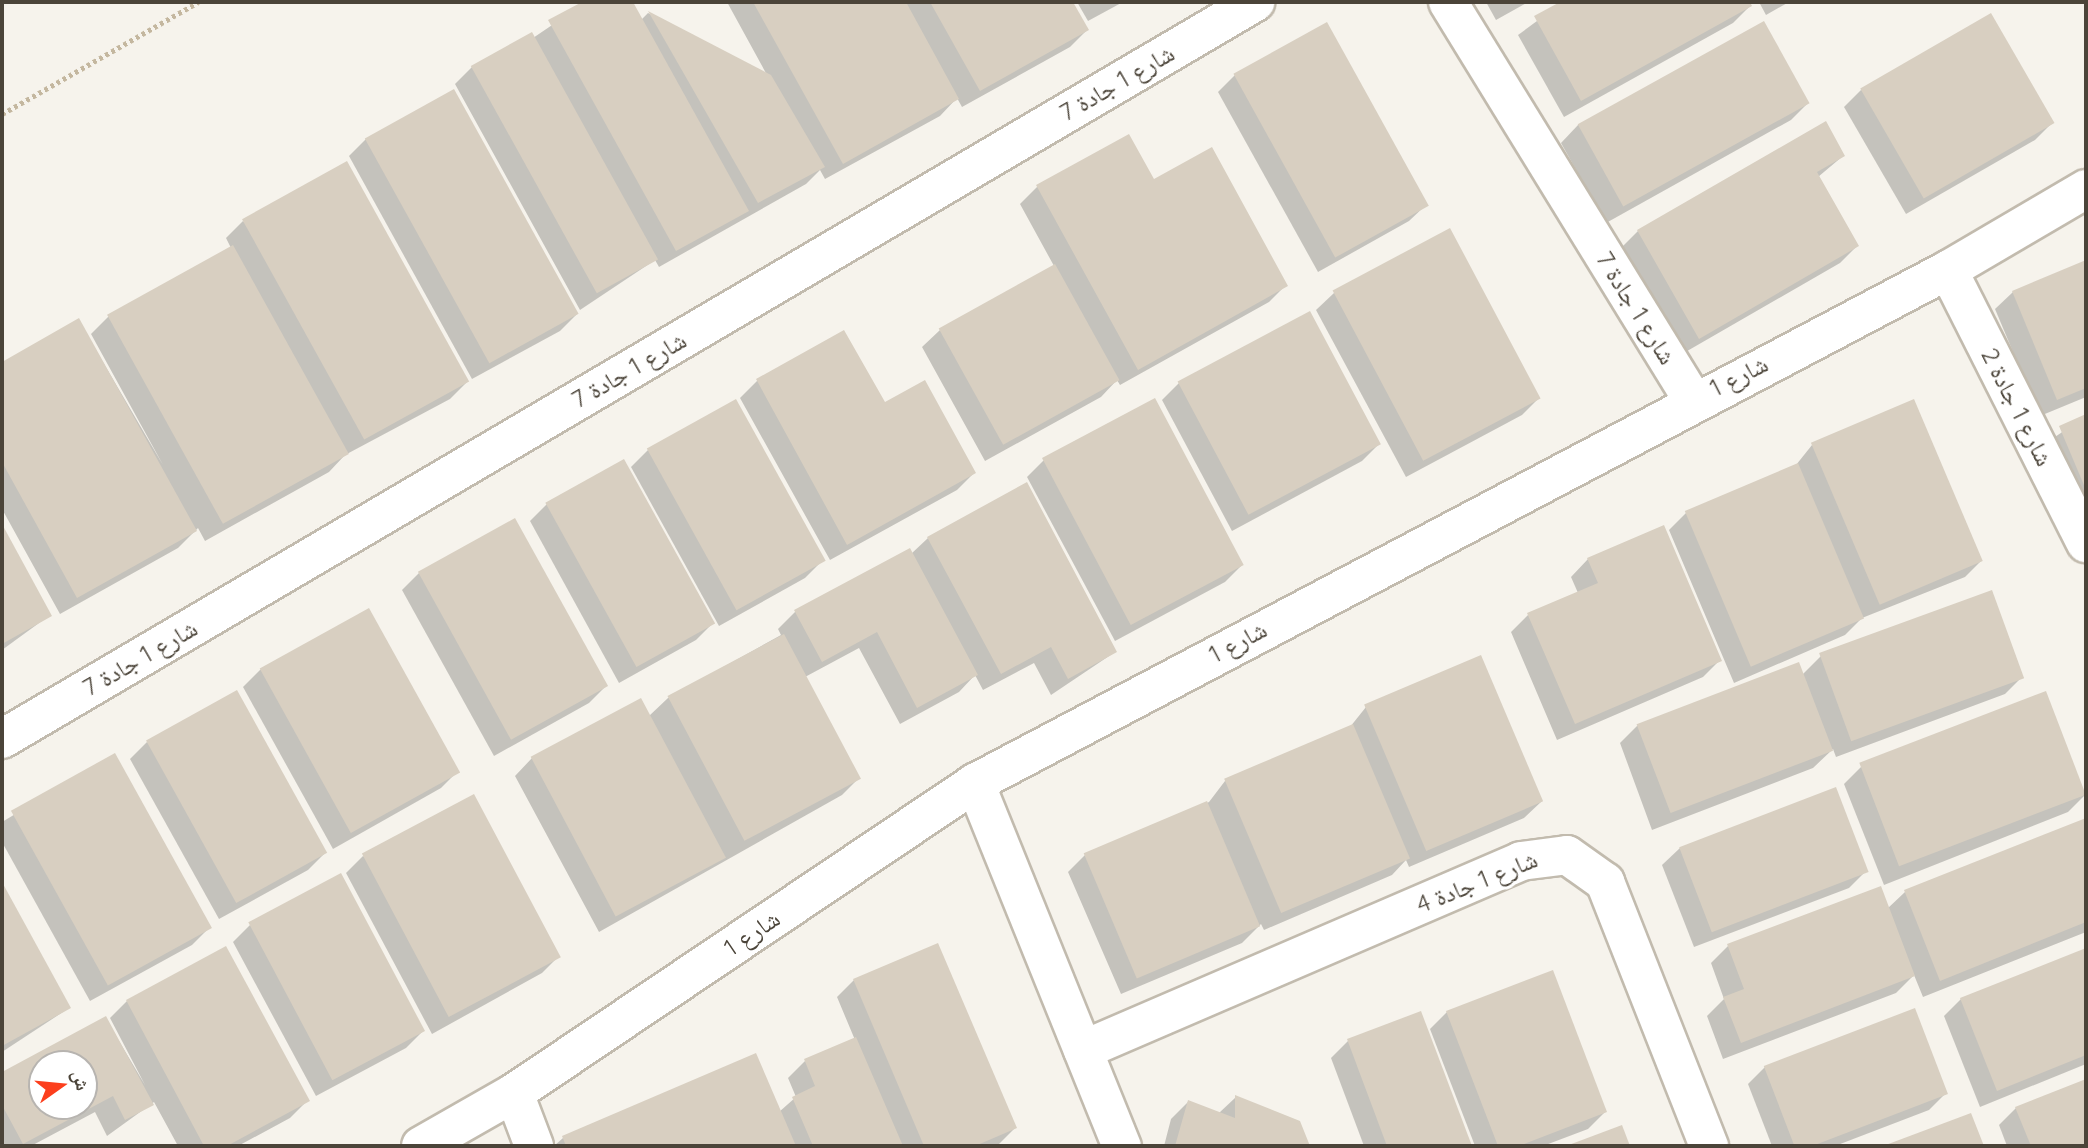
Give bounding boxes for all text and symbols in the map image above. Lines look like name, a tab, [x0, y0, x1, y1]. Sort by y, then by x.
street label: شارع 1 جادة 7	[1055, 39, 1179, 127]
street label: شارع 1 جادة 7	[1590, 246, 1682, 370]
street label: شارع 1 جادة 7	[567, 326, 691, 414]
street label: شارع 1 جادة 2	[1975, 343, 2059, 471]
street label: شارع 1	[1705, 349, 1773, 403]
street label: شارع 1 جادة 7	[78, 614, 202, 702]
street label: شارع 1	[1204, 615, 1272, 669]
street label: شارع 1 جادة 4	[1412, 845, 1542, 919]
street label: شارع 1	[719, 904, 785, 962]
north arrow	[28, 1050, 98, 1120]
text: ش	[67, 1067, 96, 1093]

